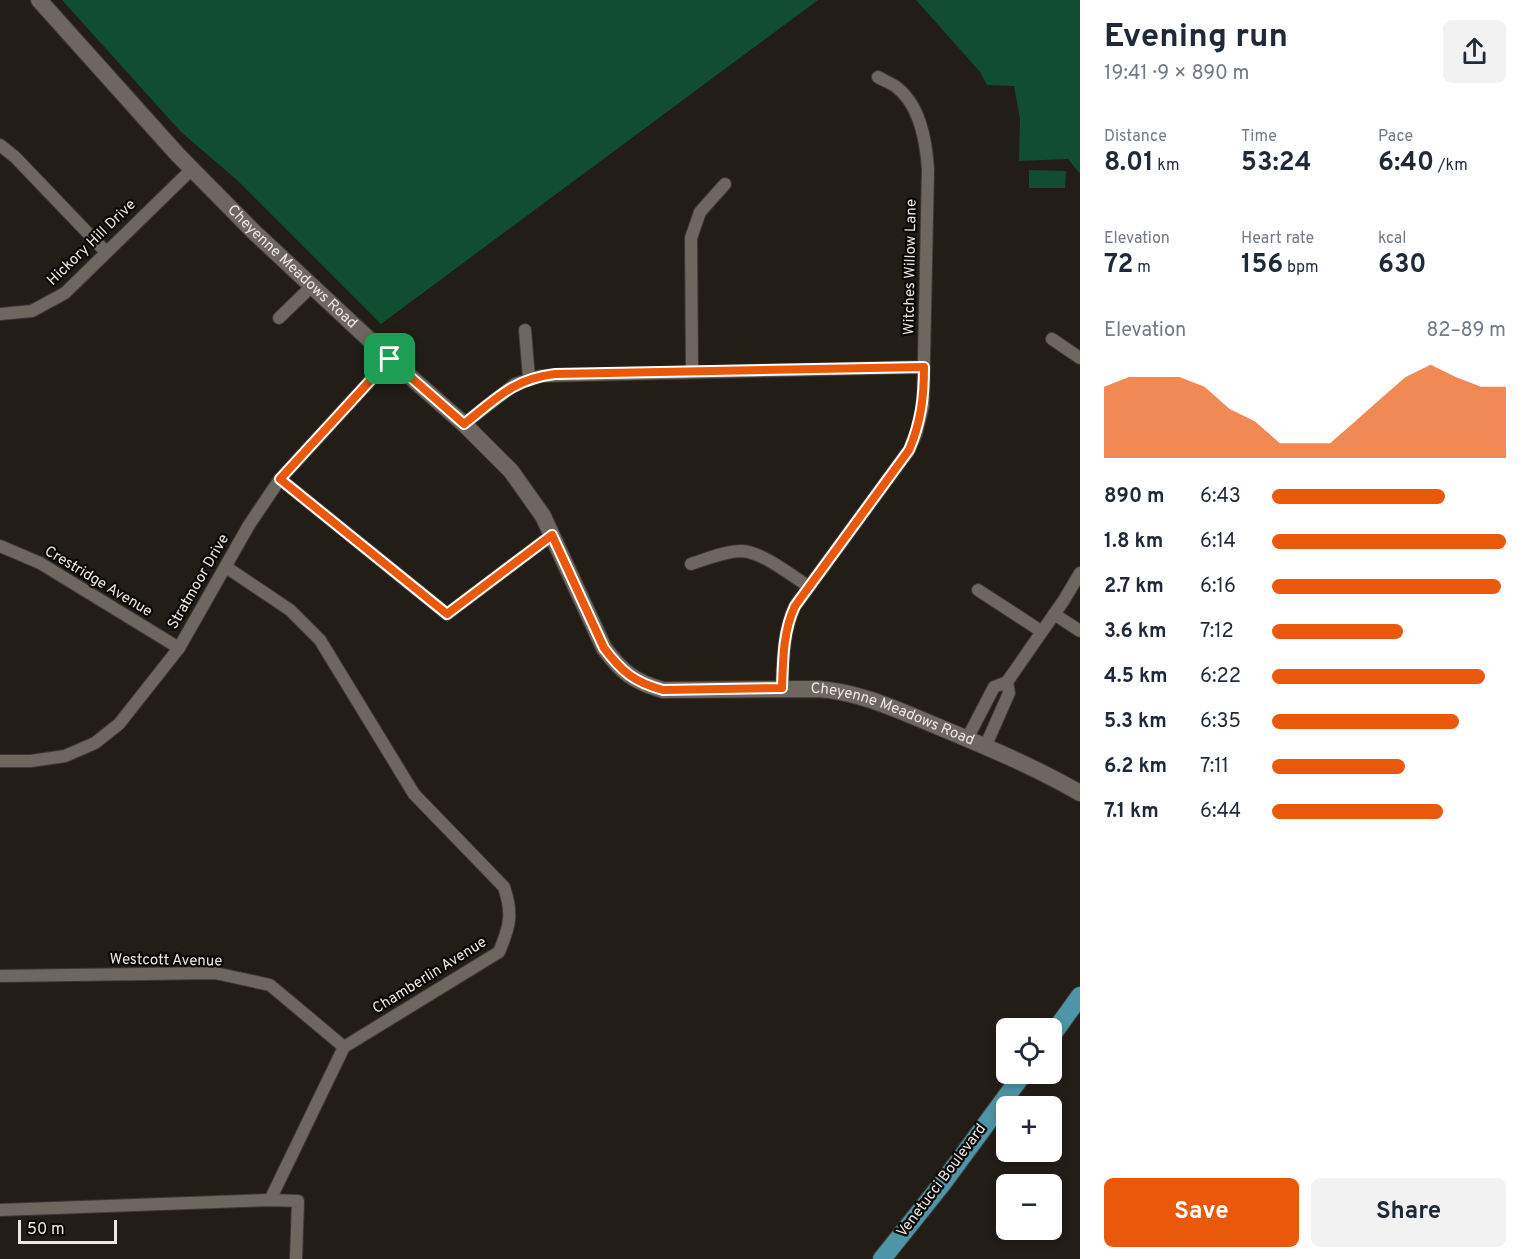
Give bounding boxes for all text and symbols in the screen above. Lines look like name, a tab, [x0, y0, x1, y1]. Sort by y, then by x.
text: Evening run	[1104, 17, 1288, 59]
button: share	[1443, 20, 1506, 83]
text: 19:41 · 9 × 890 m	[1104, 61, 1250, 87]
text: Distance	[1104, 127, 1167, 147]
text: Time	[1241, 127, 1277, 147]
text: Pace	[1378, 127, 1413, 147]
text: 8.01	[1104, 147, 1154, 180]
text: 53:24	[1241, 147, 1311, 180]
text: 6:40	[1378, 147, 1434, 180]
text: km	[1154, 156, 1180, 176]
text: /km	[1434, 156, 1468, 176]
street label: Hickory Hill Drive	[44, 196, 140, 290]
street label: Witches Willow Lane	[900, 199, 922, 335]
street label: Cheyenne Meadows Road	[223, 201, 361, 333]
text: Elevation	[1104, 229, 1170, 249]
text: Heart rate	[1241, 229, 1314, 249]
text: kcal	[1378, 229, 1406, 249]
text: 72	[1104, 249, 1133, 282]
text: 156	[1241, 249, 1283, 282]
text: 630	[1378, 249, 1426, 282]
text: m	[1133, 258, 1151, 278]
text: bpm	[1283, 258, 1318, 278]
text: Elevation	[1104, 318, 1186, 344]
text: 82–89 m	[1426, 318, 1506, 344]
pin	[364, 333, 415, 384]
icon: arrive	[373, 342, 406, 375]
text: 890 m	[1104, 484, 1165, 510]
text: 6:43	[1200, 484, 1241, 510]
text: 1.8 km	[1104, 529, 1163, 555]
text: 6:14	[1200, 529, 1236, 555]
street label: Stratmoor Drive	[164, 531, 234, 633]
street label: Crestridge Avenue	[41, 542, 155, 622]
text: 2.7 km	[1104, 574, 1164, 600]
text: 6:16	[1200, 574, 1236, 600]
text: 3.6 km	[1104, 619, 1166, 645]
text: 7:12	[1200, 619, 1234, 645]
text: 4.5 km	[1104, 664, 1168, 690]
text: 6:22	[1200, 664, 1241, 690]
street label: Cheyenne Meadows Road	[811, 679, 977, 750]
text: 5.3 km	[1104, 709, 1167, 735]
text: 6:35	[1200, 709, 1241, 735]
text: 6.2 km	[1104, 754, 1167, 780]
text: 7:11	[1200, 754, 1229, 780]
text: 7.1 km	[1104, 799, 1159, 825]
text: 6:44	[1200, 799, 1241, 825]
street label: Chamberlin Avenue	[369, 933, 491, 1019]
street label: Westcott Avenue	[110, 951, 222, 971]
map controls	[996, 1018, 1062, 1240]
button: locate	[996, 1018, 1062, 1084]
button: +	[996, 1096, 1062, 1162]
street label: Venetucci Boulevard	[893, 1121, 991, 1241]
button: −	[996, 1174, 1062, 1240]
button: Save	[1104, 1178, 1299, 1247]
button: Share	[1311, 1178, 1506, 1247]
scale bar	[18, 1217, 117, 1244]
text: 50 m	[27, 1220, 65, 1240]

